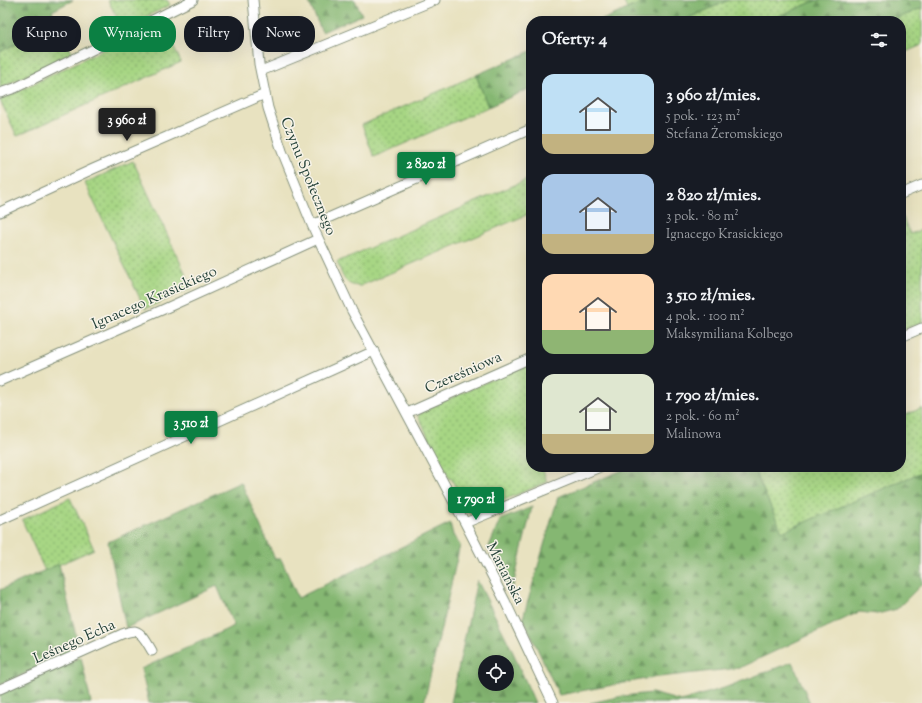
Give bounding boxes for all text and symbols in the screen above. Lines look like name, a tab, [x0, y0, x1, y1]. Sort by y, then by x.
chip: Kupno	[12, 16, 81, 52]
chip: Wynajem	[89, 16, 176, 52]
chip: Filtry	[184, 16, 244, 52]
chip: Nowe	[252, 16, 315, 52]
text: Oferty: 4	[542, 28, 607, 52]
icon: filters	[868, 29, 890, 51]
text: 3 960 zł/mies.	[666, 84, 761, 108]
icon: home	[574, 90, 622, 138]
pin: 3 960 zł	[86, 108, 168, 142]
text: 5 pok. · 123 m²	[666, 108, 740, 126]
text: 3 960 zł	[108, 112, 147, 130]
street label: Czynu Społecznego	[274, 114, 341, 239]
text: Stefana Żeromskiego	[666, 126, 783, 144]
pin: 2 820 zł	[385, 152, 467, 186]
text: 2 820 zł	[406, 156, 446, 174]
text: 2 820 zł/mies.	[666, 184, 761, 208]
icon: home	[574, 190, 622, 238]
text: 3 pok. · 80 m²	[666, 208, 739, 226]
text: Ignacego Krasickiego	[666, 226, 783, 244]
street label: Ignacego Krasickiego	[89, 261, 221, 335]
text: 3 510 zł/mies.	[666, 284, 755, 308]
icon: home	[574, 290, 622, 338]
text: 4 pok. · 100 m²	[666, 308, 745, 326]
text: Maksymiliana Kolbego	[666, 326, 793, 344]
street label: Czereśniowa	[422, 347, 505, 400]
text: 1 790 zł/mies.	[666, 384, 759, 408]
icon: home	[574, 390, 622, 438]
text: 2 pok. · 60 m²	[666, 408, 740, 426]
pin: 3 510 zł	[150, 411, 232, 445]
text: 3 510 zł	[174, 415, 208, 433]
text: Malinowa	[666, 426, 721, 444]
pin: 1 790 zł	[435, 487, 517, 521]
text: 1 790 zł	[457, 491, 495, 509]
street label: Mariańska	[480, 539, 529, 608]
street label: Leśnego Echa	[30, 615, 119, 670]
map controls	[478, 655, 514, 691]
button: locate	[478, 655, 514, 691]

